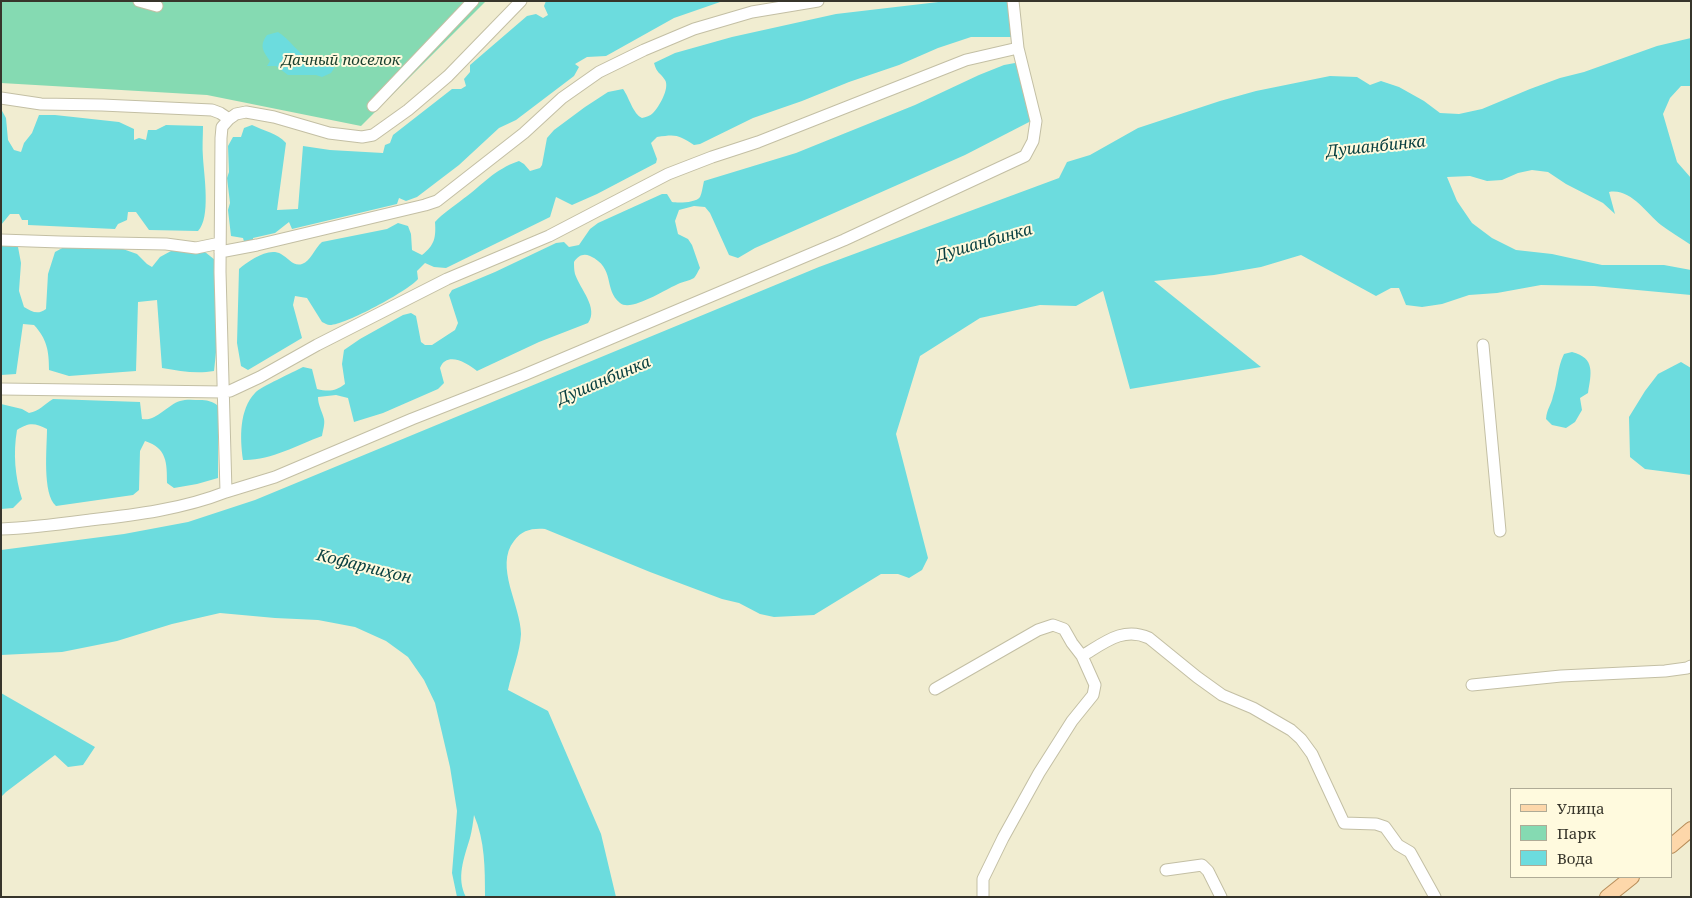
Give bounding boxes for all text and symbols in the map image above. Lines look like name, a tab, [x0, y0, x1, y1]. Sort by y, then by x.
park label: Дачный поселок	[281, 52, 401, 70]
water label: Душанбинка	[1325, 132, 1427, 162]
water label: Душанбинка	[933, 220, 1035, 266]
water label: Душанбинка	[554, 353, 654, 409]
water label: Кофарниҳон	[315, 546, 413, 588]
legend	[1510, 788, 1672, 878]
text: Улица	[1557, 798, 1605, 818]
text: Парк	[1557, 823, 1596, 843]
text: Вода	[1557, 848, 1593, 868]

